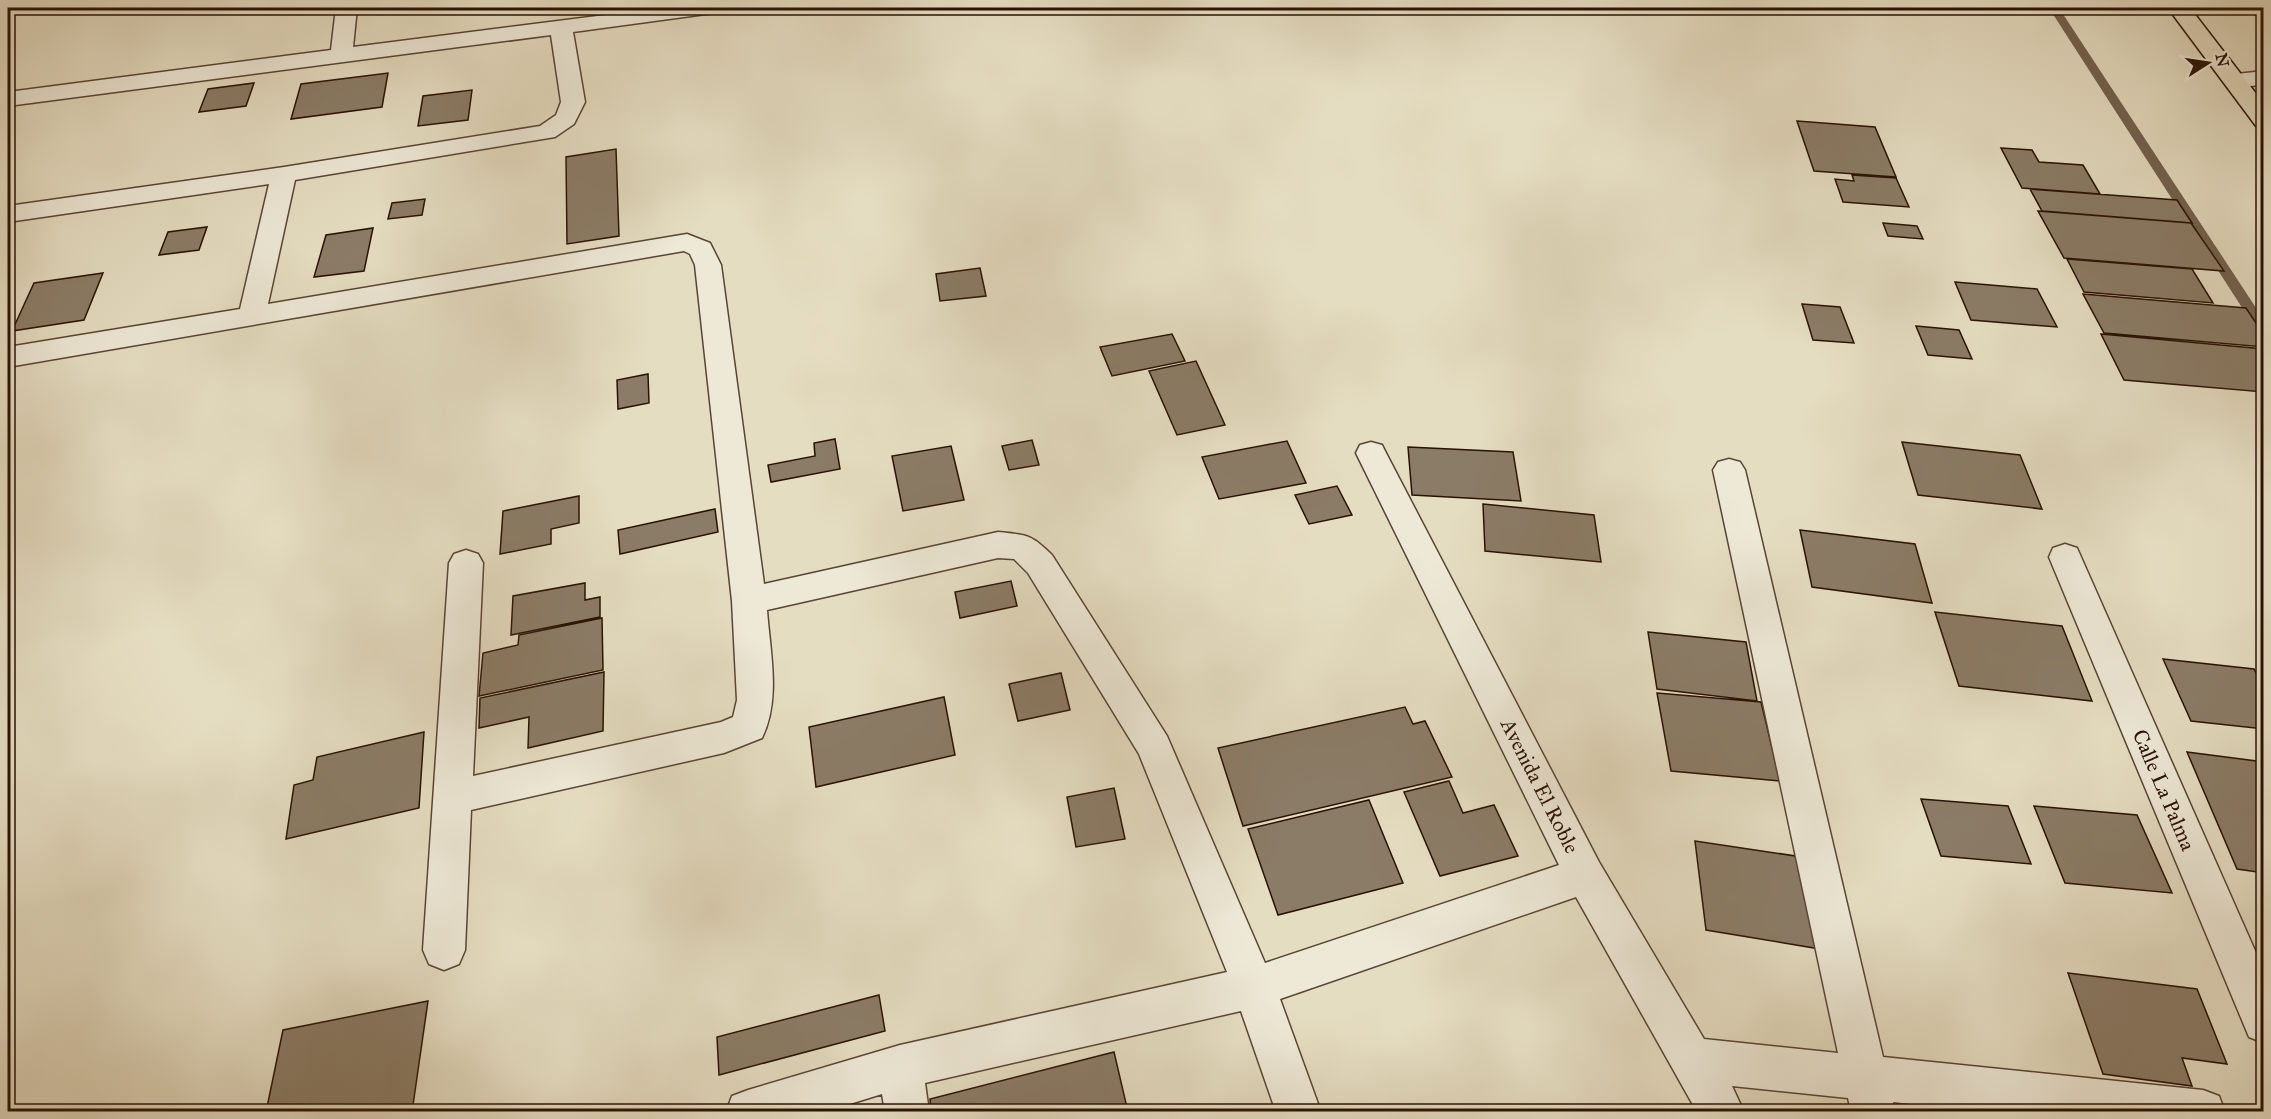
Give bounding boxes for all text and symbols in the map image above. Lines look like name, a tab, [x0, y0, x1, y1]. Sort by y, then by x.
north arrow	[2178, 33, 2238, 93]
text: N	[2211, 51, 2233, 69]
street label: Avenida El Roble	[1494, 713, 1585, 858]
street label: Calle La Palma	[2127, 725, 2201, 855]

